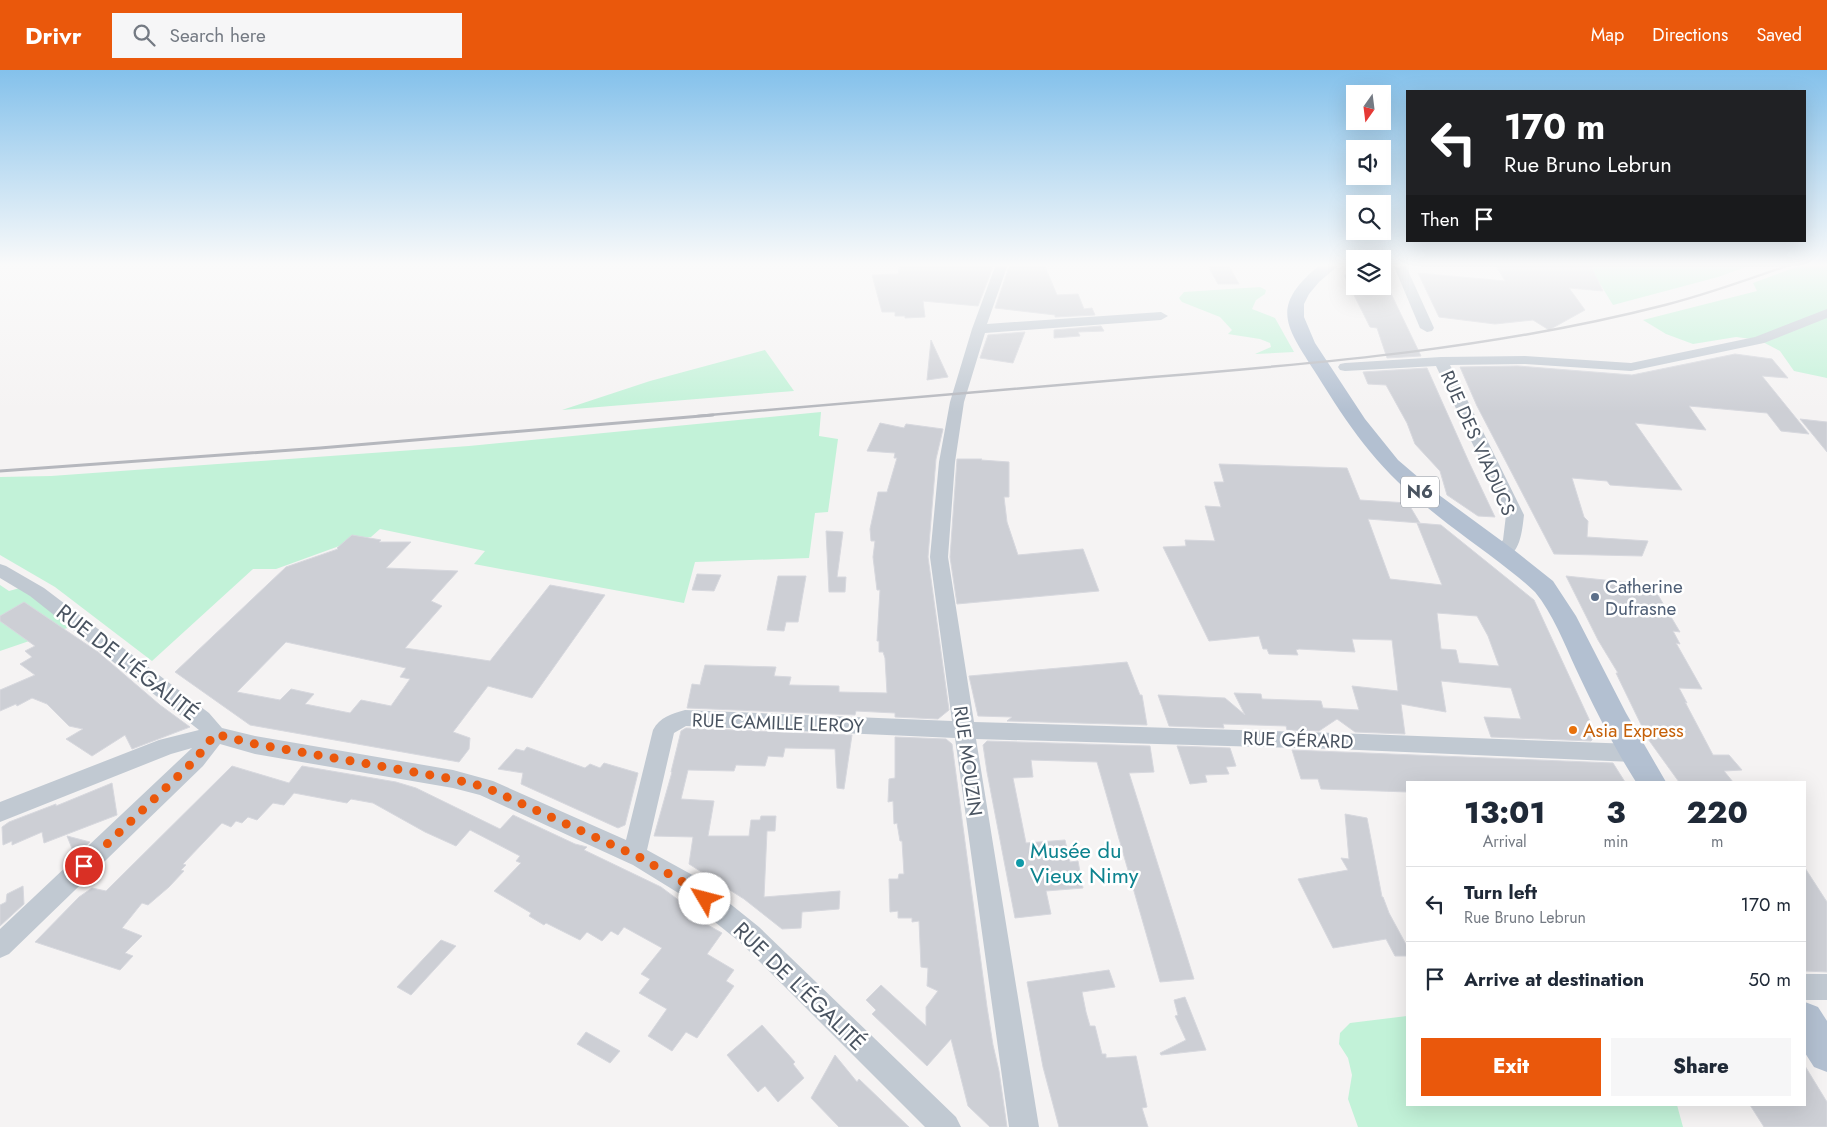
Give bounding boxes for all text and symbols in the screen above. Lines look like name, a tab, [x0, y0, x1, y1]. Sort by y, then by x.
search box	[112, 13, 462, 58]
text: Drivr	[25, 18, 82, 53]
icon: search	[130, 21, 158, 49]
text: Search here	[170, 22, 266, 49]
text: Map	[1591, 22, 1624, 48]
text: Directions	[1652, 22, 1728, 48]
text: Saved	[1756, 22, 1802, 48]
north arrow	[1346, 85, 1391, 130]
map controls	[1346, 85, 1391, 295]
text: 170 m	[1504, 102, 1605, 152]
icon: left	[1421, 110, 1486, 175]
button: sound	[1346, 140, 1391, 185]
text: Rue Bruno Lebrun	[1504, 148, 1672, 180]
button: search	[1346, 195, 1391, 240]
icon: arrive	[1470, 205, 1498, 233]
text: Then	[1421, 206, 1460, 233]
button: layers	[1346, 250, 1391, 295]
street label: RUE DES VIADUCS	[1434, 366, 1522, 520]
road number: N6	[1401, 477, 1439, 508]
place label: Catherine Dufrasne	[1605, 573, 1683, 622]
marker: Catherine Dufrasne	[1589, 591, 1601, 603]
street label: RUE DE L'ÉGALITÉ	[50, 596, 206, 728]
street label: RUE MOUZIN	[947, 704, 989, 818]
street label: RUE CAMILLE LEROY	[692, 707, 865, 740]
place label: Asia Express	[1583, 717, 1684, 744]
marker: Asia Express	[1567, 724, 1579, 736]
street label: RUE GÉRARD	[1242, 725, 1354, 755]
text: 13:01	[1464, 791, 1545, 834]
text: 3	[1606, 791, 1626, 834]
text: 220	[1687, 791, 1748, 834]
text: Arrival	[1483, 830, 1527, 853]
text: min	[1603, 830, 1628, 853]
text: m	[1711, 830, 1723, 853]
place label: Musée du Vieux Nimy	[1030, 834, 1139, 891]
pin	[63, 845, 105, 887]
icon: arrive	[70, 852, 98, 880]
marker: Musée du Vieux Nimy	[1014, 857, 1026, 869]
position arrow	[678, 872, 730, 924]
text: Turn left	[1464, 879, 1537, 906]
icon: left	[1421, 890, 1449, 918]
text: 170 m	[1741, 891, 1791, 918]
text: Rue Bruno Lebrun	[1464, 906, 1586, 929]
street label: RUE DE L'ÉGALITÉ	[727, 914, 873, 1058]
icon: arrive	[1421, 965, 1449, 993]
text: Arrive at destination	[1464, 966, 1644, 993]
text: 50 m	[1748, 966, 1791, 993]
button: Exit	[1421, 1038, 1601, 1096]
button: Share	[1611, 1038, 1791, 1096]

